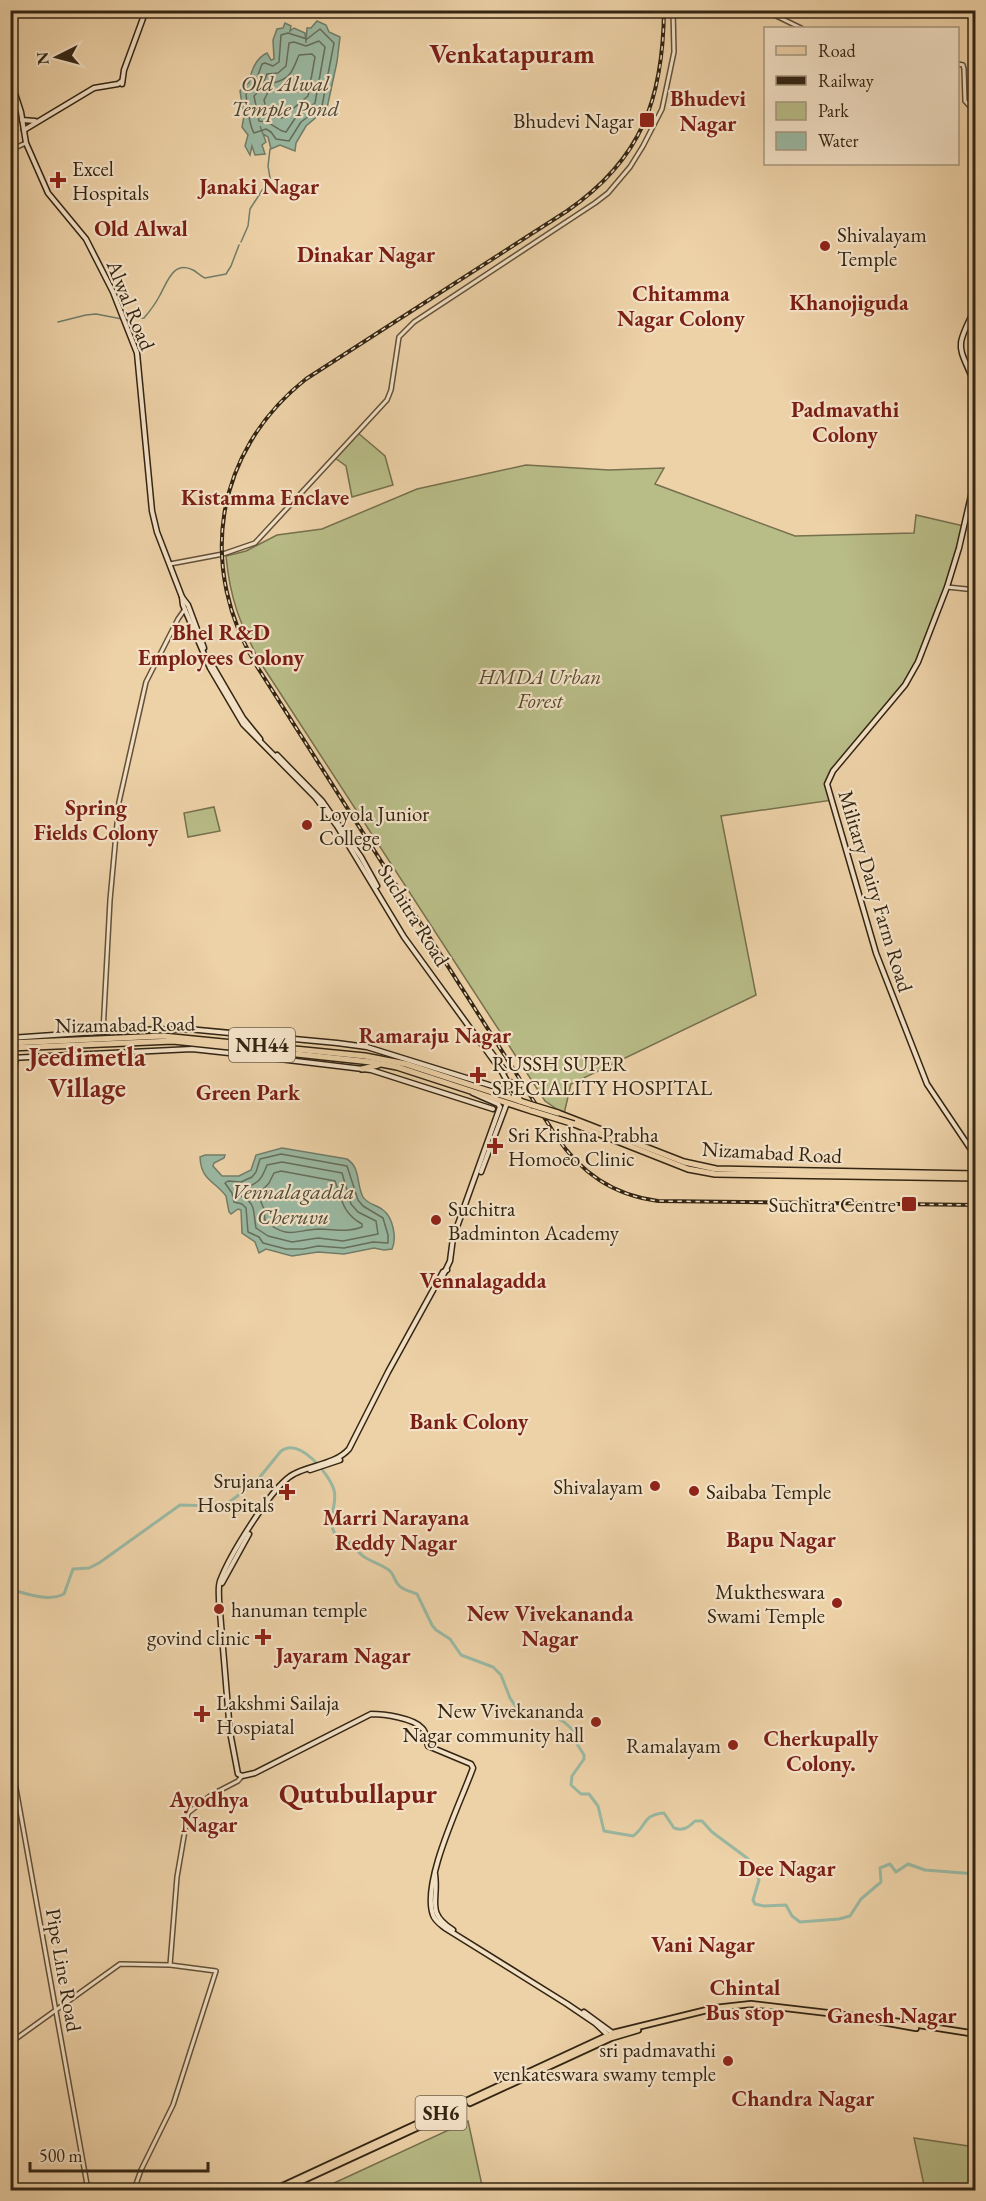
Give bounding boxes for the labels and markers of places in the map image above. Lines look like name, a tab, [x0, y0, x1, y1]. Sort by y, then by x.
place label: Bhudevi Nagar	[513, 107, 634, 134]
marker: Bhudevi Nagar	[638, 111, 656, 129]
place label: Excel Hospitals	[72, 155, 149, 206]
marker: Excel Hospitals	[49, 171, 67, 189]
place label: Shivalayam Temple	[837, 221, 927, 272]
marker: Shivalayam Temple	[818, 239, 832, 253]
place label: Loyola Junior College	[319, 800, 429, 851]
marker: Loyola Junior College	[300, 818, 314, 832]
place label: RUSSH SUPER SPECIALITY HOSPITAL	[492, 1050, 713, 1101]
marker: RUSSH SUPER SPECIALITY HOSPITAL	[469, 1066, 487, 1084]
place label: Sri Krishna Prabha Homoeo Clinic	[508, 1121, 659, 1172]
marker: Sri Krishna Prabha Homoeo Clinic	[486, 1137, 504, 1155]
place label: Suchitra Centre	[768, 1191, 896, 1218]
place label: Suchitra Badminton Academy	[448, 1195, 620, 1246]
marker: Suchitra Centre	[900, 1195, 918, 1213]
marker: Suchitra Badminton Academy	[429, 1213, 443, 1227]
place label: Srujana Hospitals	[197, 1467, 275, 1518]
place label: Shivalayam	[553, 1473, 643, 1500]
place label: Saibaba Temple	[706, 1478, 831, 1505]
marker: Shivalayam	[648, 1479, 662, 1493]
marker: Srujana Hospitals	[278, 1483, 296, 1501]
marker: Saibaba Temple	[687, 1484, 701, 1498]
place label: Muktheswara Swami Temple	[707, 1578, 826, 1629]
place label: hanuman temple	[231, 1596, 367, 1623]
marker: Muktheswara Swami Temple	[830, 1596, 844, 1610]
marker: hanuman temple	[212, 1602, 226, 1616]
place label: govind clinic	[147, 1624, 250, 1651]
marker: govind clinic	[254, 1628, 272, 1646]
place label: Lakshmi Sailaja Hospiatal	[216, 1689, 340, 1740]
place label: New Vivekananda Nagar community hall	[402, 1697, 585, 1748]
marker: Lakshmi Sailaja Hospiatal	[193, 1705, 211, 1723]
marker: New Vivekananda Nagar community hall	[589, 1715, 603, 1729]
place label: Ramalayam	[626, 1732, 721, 1759]
marker: Ramalayam	[726, 1738, 740, 1752]
place label: sri padmavathi venkateswara swamy temple	[493, 2036, 716, 2087]
marker: sri padmavathi venkateswara swamy temple	[721, 2054, 735, 2068]

